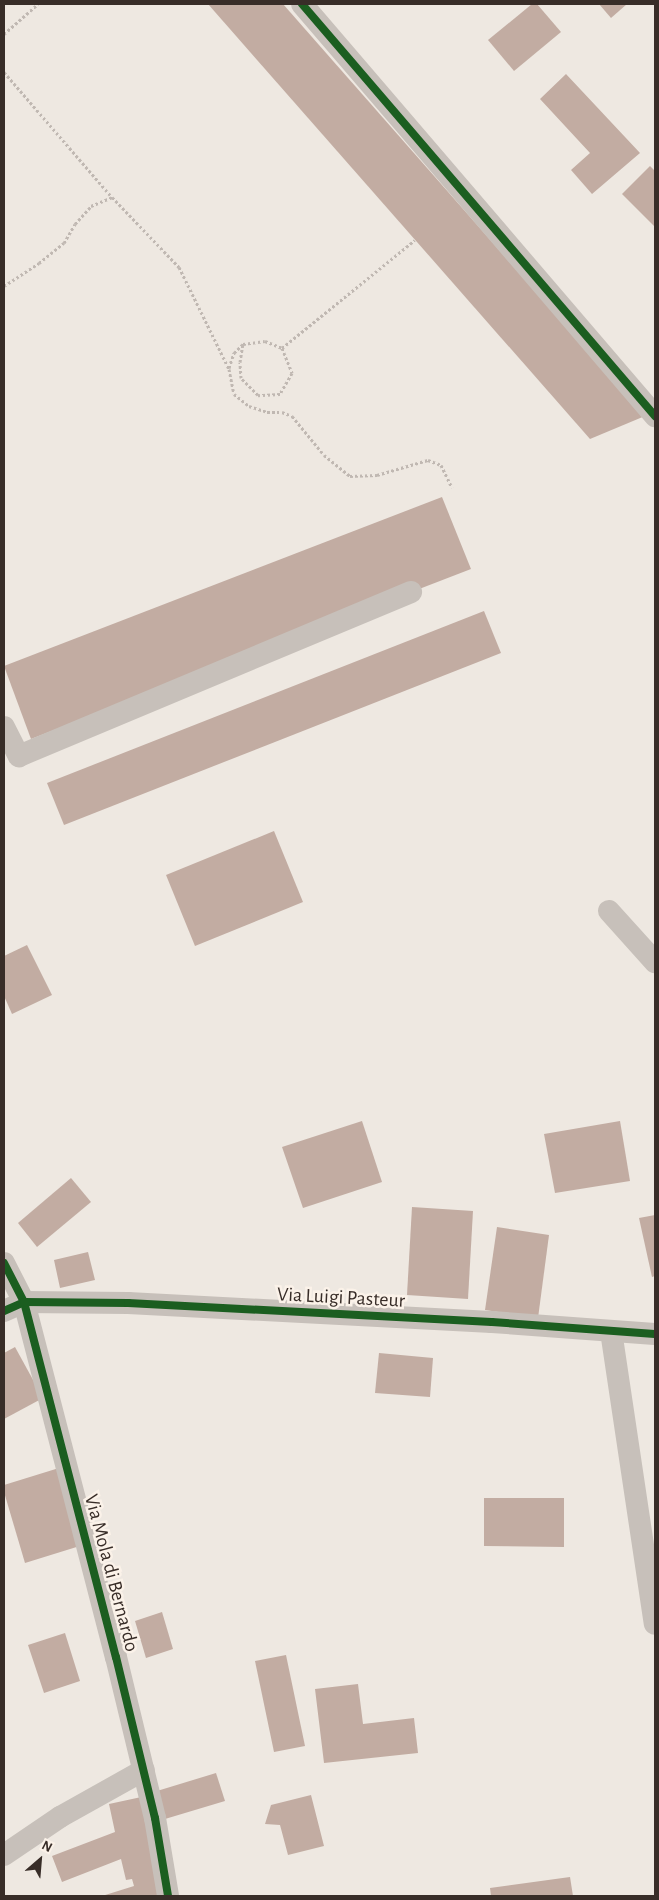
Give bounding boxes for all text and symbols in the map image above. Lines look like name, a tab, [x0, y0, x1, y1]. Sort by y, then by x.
street label: Via Luigi Pasteur	[276, 1283, 406, 1313]
street label: Via Mola di Bernardo	[78, 1492, 144, 1654]
north arrow	[15, 1835, 65, 1885]
text: N	[39, 1838, 54, 1855]

